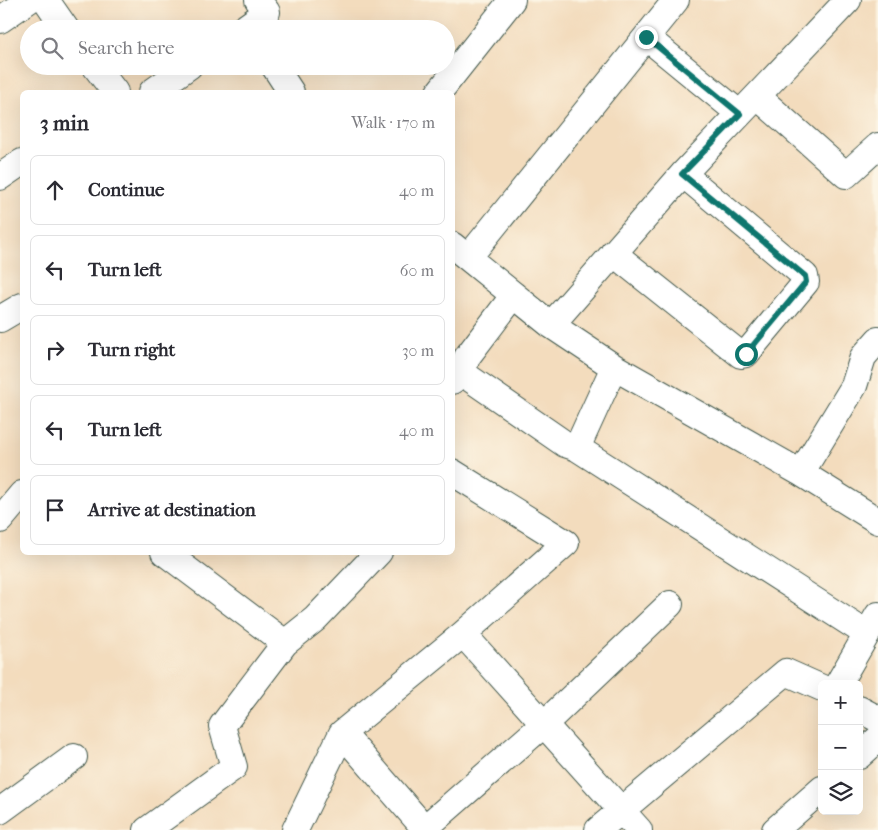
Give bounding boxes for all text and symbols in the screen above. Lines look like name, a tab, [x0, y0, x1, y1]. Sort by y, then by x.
search box	[20, 20, 455, 75]
route end	[635, 26, 658, 49]
icon: search	[38, 34, 66, 62]
text: Search here	[78, 37, 174, 59]
text: 3 min	[40, 111, 89, 135]
text: Walk · 170 m	[351, 113, 435, 132]
icon: ahead	[41, 176, 69, 204]
text: Continue	[88, 179, 164, 201]
text: 40 m	[399, 181, 434, 200]
icon: left	[41, 256, 69, 284]
text: Turn left	[88, 259, 162, 281]
text: 60 m	[400, 261, 434, 280]
icon: right	[41, 336, 69, 364]
text: Turn right	[88, 339, 175, 361]
text: 30 m	[402, 341, 434, 360]
route start	[735, 343, 758, 366]
icon: left	[41, 416, 69, 444]
text: Turn left	[88, 419, 162, 441]
text: 40 m	[399, 421, 434, 440]
icon: arrive	[41, 496, 69, 524]
text: Arrive at destination	[88, 499, 256, 521]
map controls	[818, 680, 863, 815]
button: +	[818, 680, 863, 725]
button: −	[818, 725, 863, 770]
button: layers	[818, 770, 863, 815]

